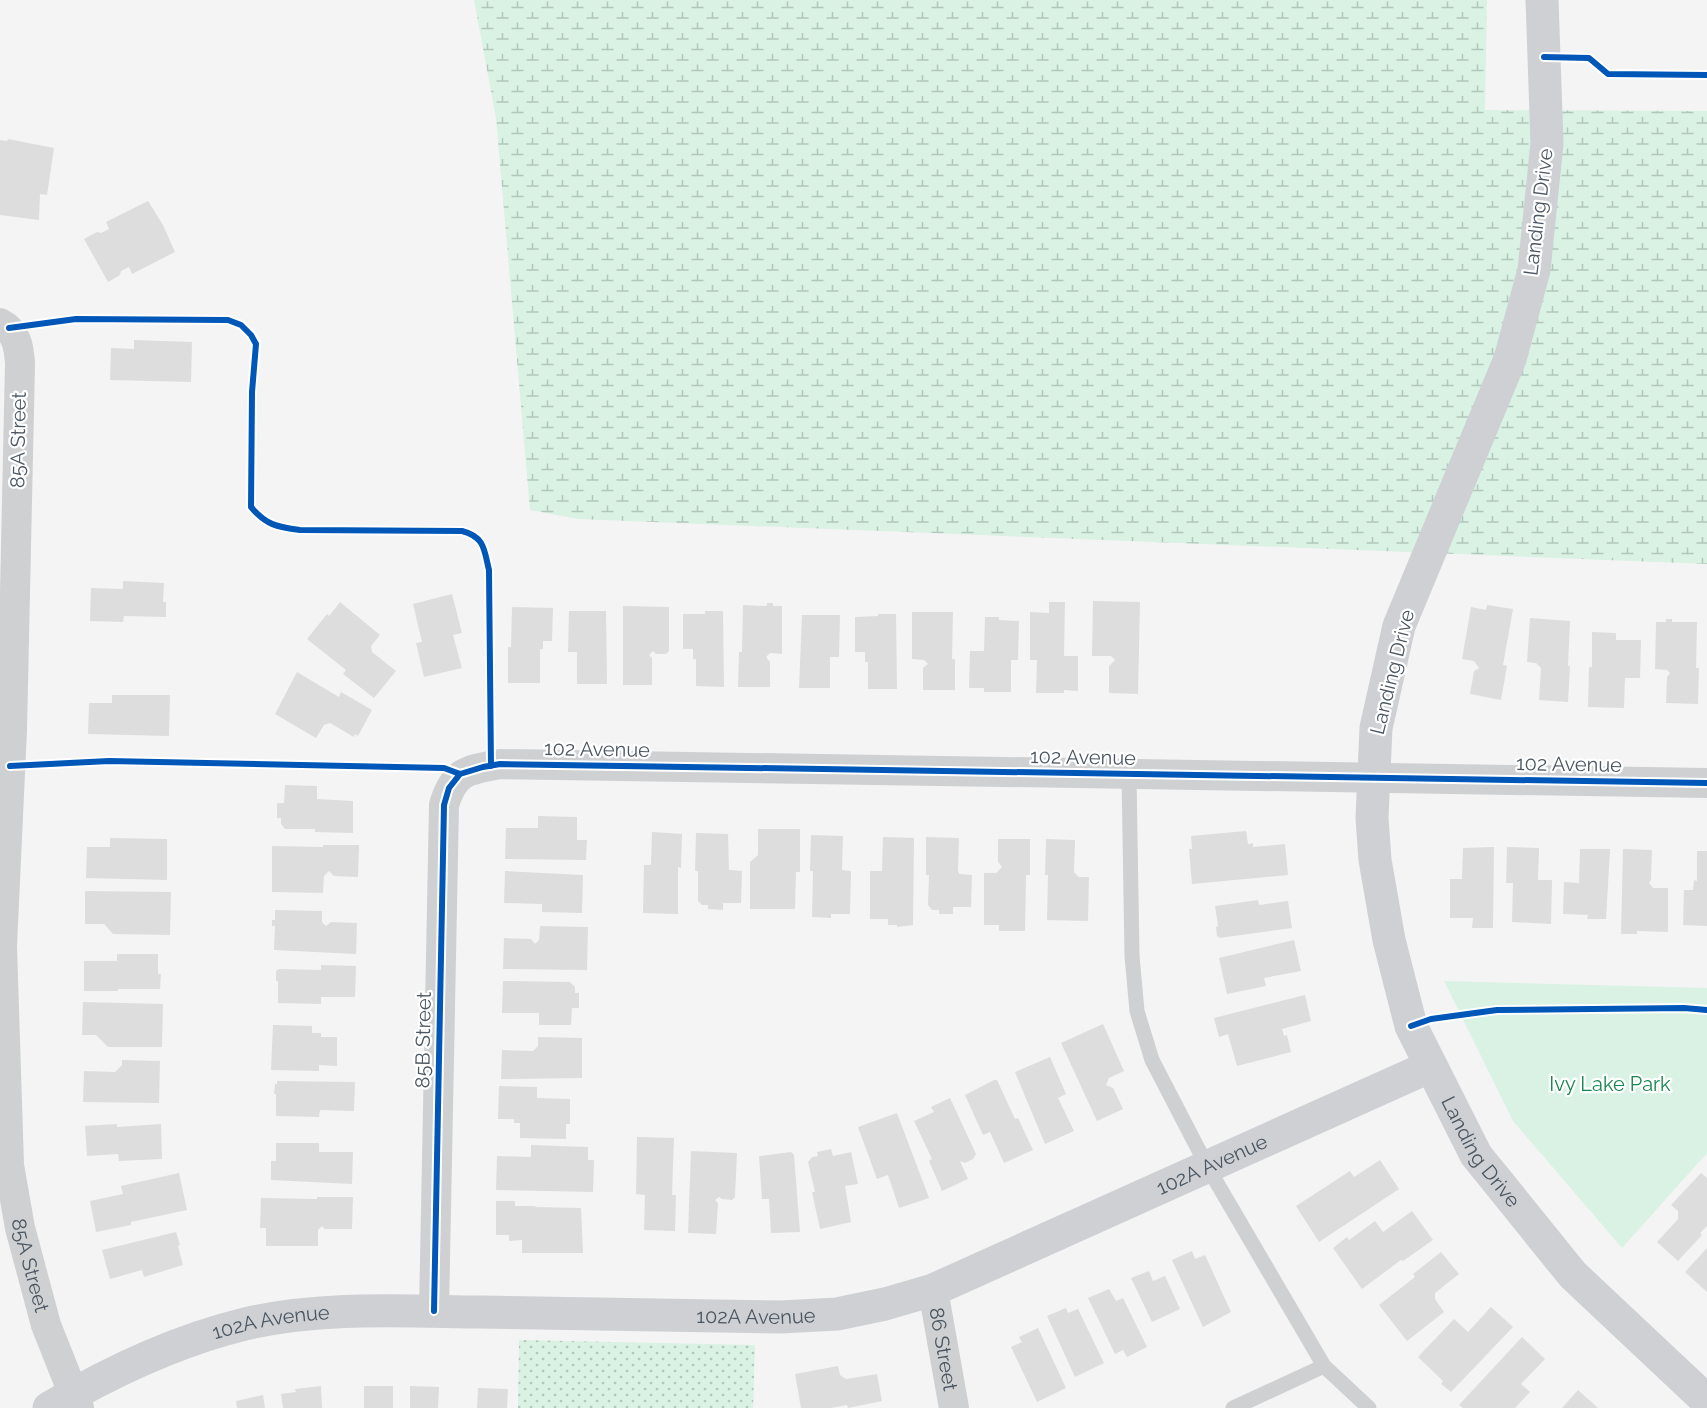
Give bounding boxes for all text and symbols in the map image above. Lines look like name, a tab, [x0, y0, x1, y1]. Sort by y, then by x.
street label: Landing Drive	[1518, 147, 1558, 277]
street label: 85A Street	[5, 391, 31, 488]
street label: Landing Drive	[1365, 607, 1419, 737]
street label: 102 Avenue	[544, 736, 650, 762]
street label: 102 Avenue	[1030, 744, 1136, 770]
street label: 102 Avenue	[1516, 751, 1622, 777]
street label: 85B Street	[410, 991, 436, 1089]
park label: Ivy Lake Park	[1549, 1072, 1671, 1096]
street label: Landing Drive	[1436, 1092, 1526, 1212]
street label: 102A Avenue	[1153, 1129, 1271, 1200]
street label: 85A Street	[7, 1216, 54, 1315]
street label: 102A Avenue	[209, 1300, 331, 1344]
street label: 102A Avenue	[696, 1303, 816, 1329]
street label: 86 Street	[924, 1305, 963, 1393]

